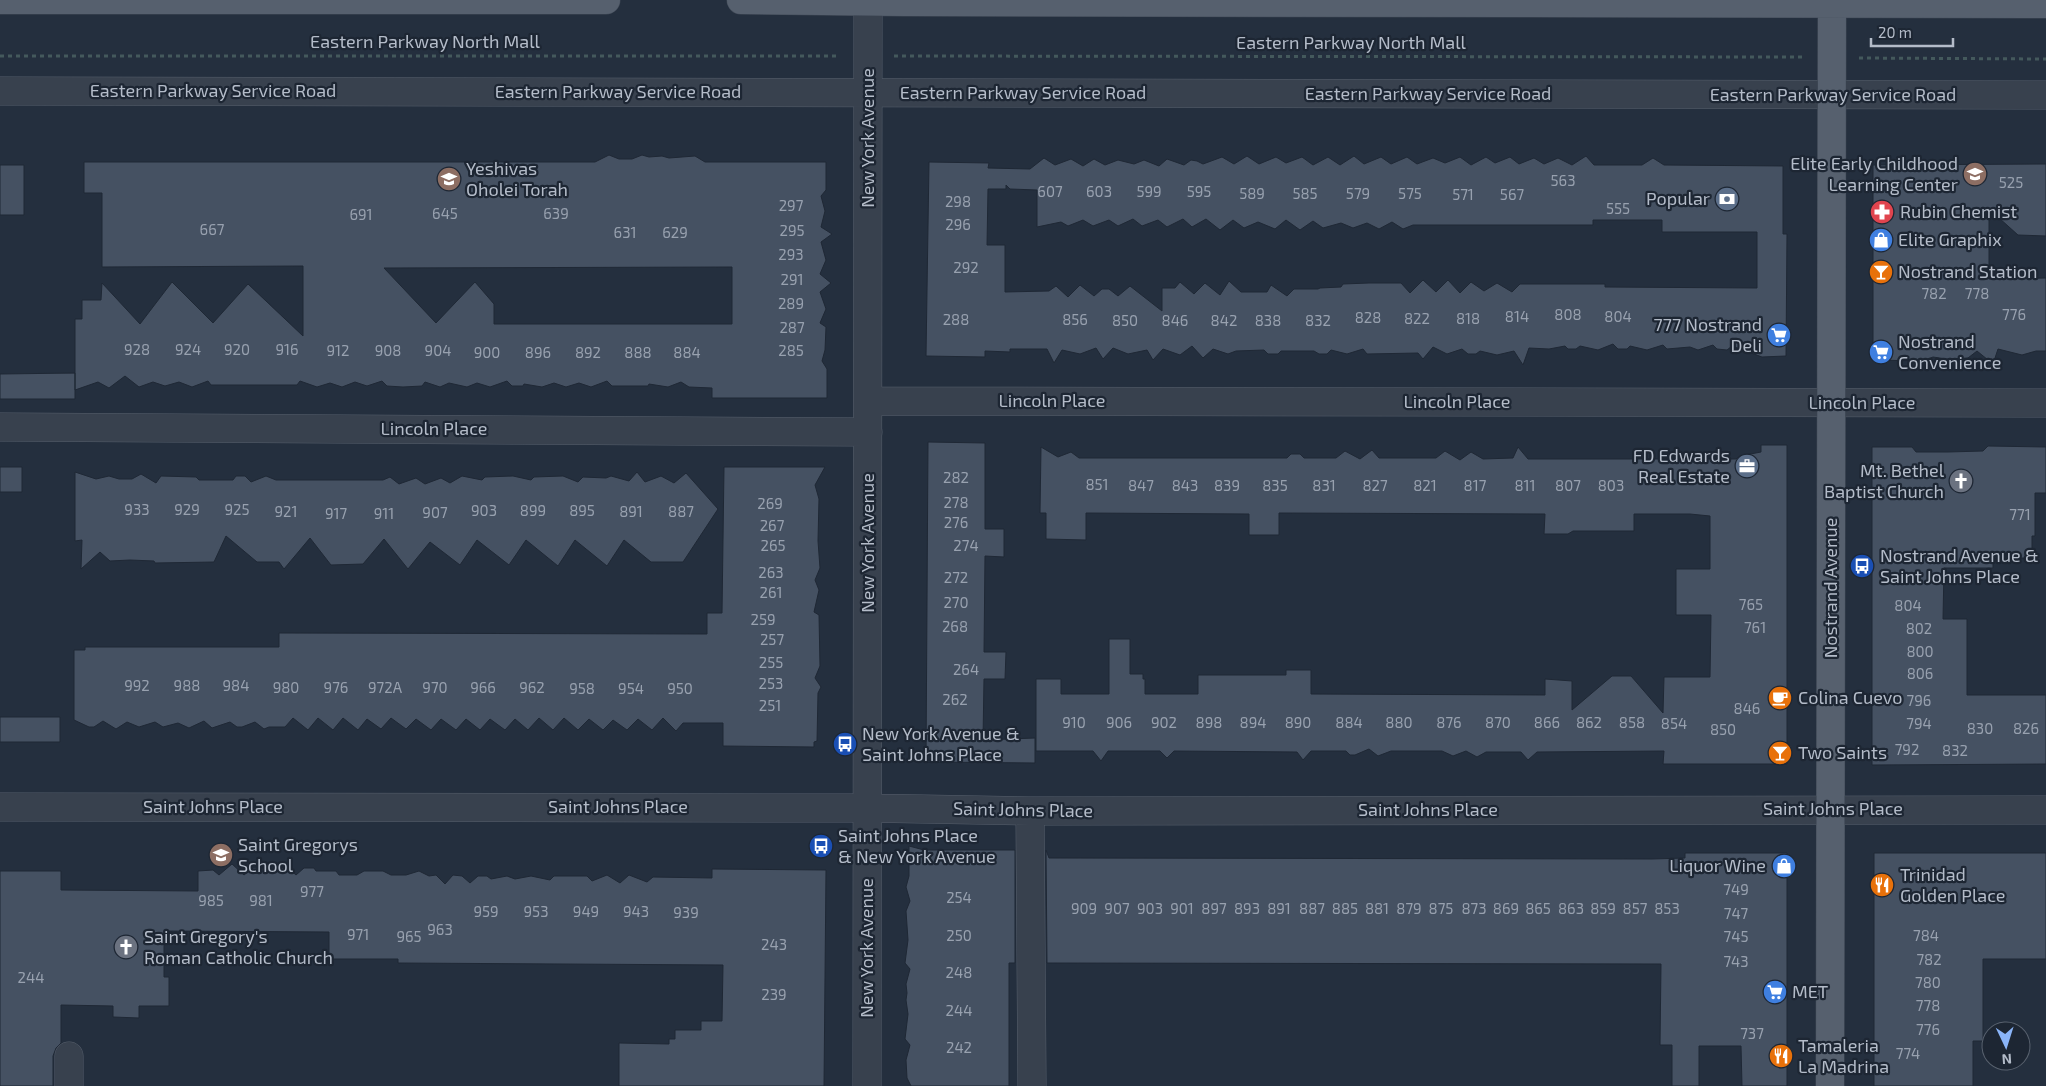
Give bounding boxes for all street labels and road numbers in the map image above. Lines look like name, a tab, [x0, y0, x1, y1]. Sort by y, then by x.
street label: Eastern Parkway North Mall	[310, 30, 541, 52]
street label: Eastern Parkway North Mall	[1236, 31, 1467, 53]
street label: New York Avenue	[856, 68, 878, 208]
street label: Eastern Parkway Service Road	[90, 79, 336, 101]
street label: Eastern Parkway Service Road	[495, 80, 741, 102]
street label: Eastern Parkway Service Road	[900, 81, 1146, 103]
street label: Eastern Parkway Service Road	[1305, 82, 1551, 104]
street label: Eastern Parkway Service Road	[1710, 83, 1956, 105]
street label: Lincoln Place	[998, 389, 1106, 411]
street label: Lincoln Place	[1403, 390, 1511, 412]
street label: Lincoln Place	[1808, 391, 1916, 413]
street label: Lincoln Place	[380, 417, 488, 439]
street label: New York Avenue	[856, 473, 878, 613]
street label: Nostrand Avenue	[1819, 518, 1841, 658]
street label: Saint Johns Place	[143, 795, 283, 817]
street label: Saint Johns Place	[548, 795, 688, 817]
street label: Saint Johns Place	[953, 797, 1093, 821]
street label: Saint Johns Place	[1763, 797, 1903, 819]
street label: Saint Johns Place	[1358, 798, 1498, 820]
street label: New York Avenue	[855, 878, 877, 1018]

